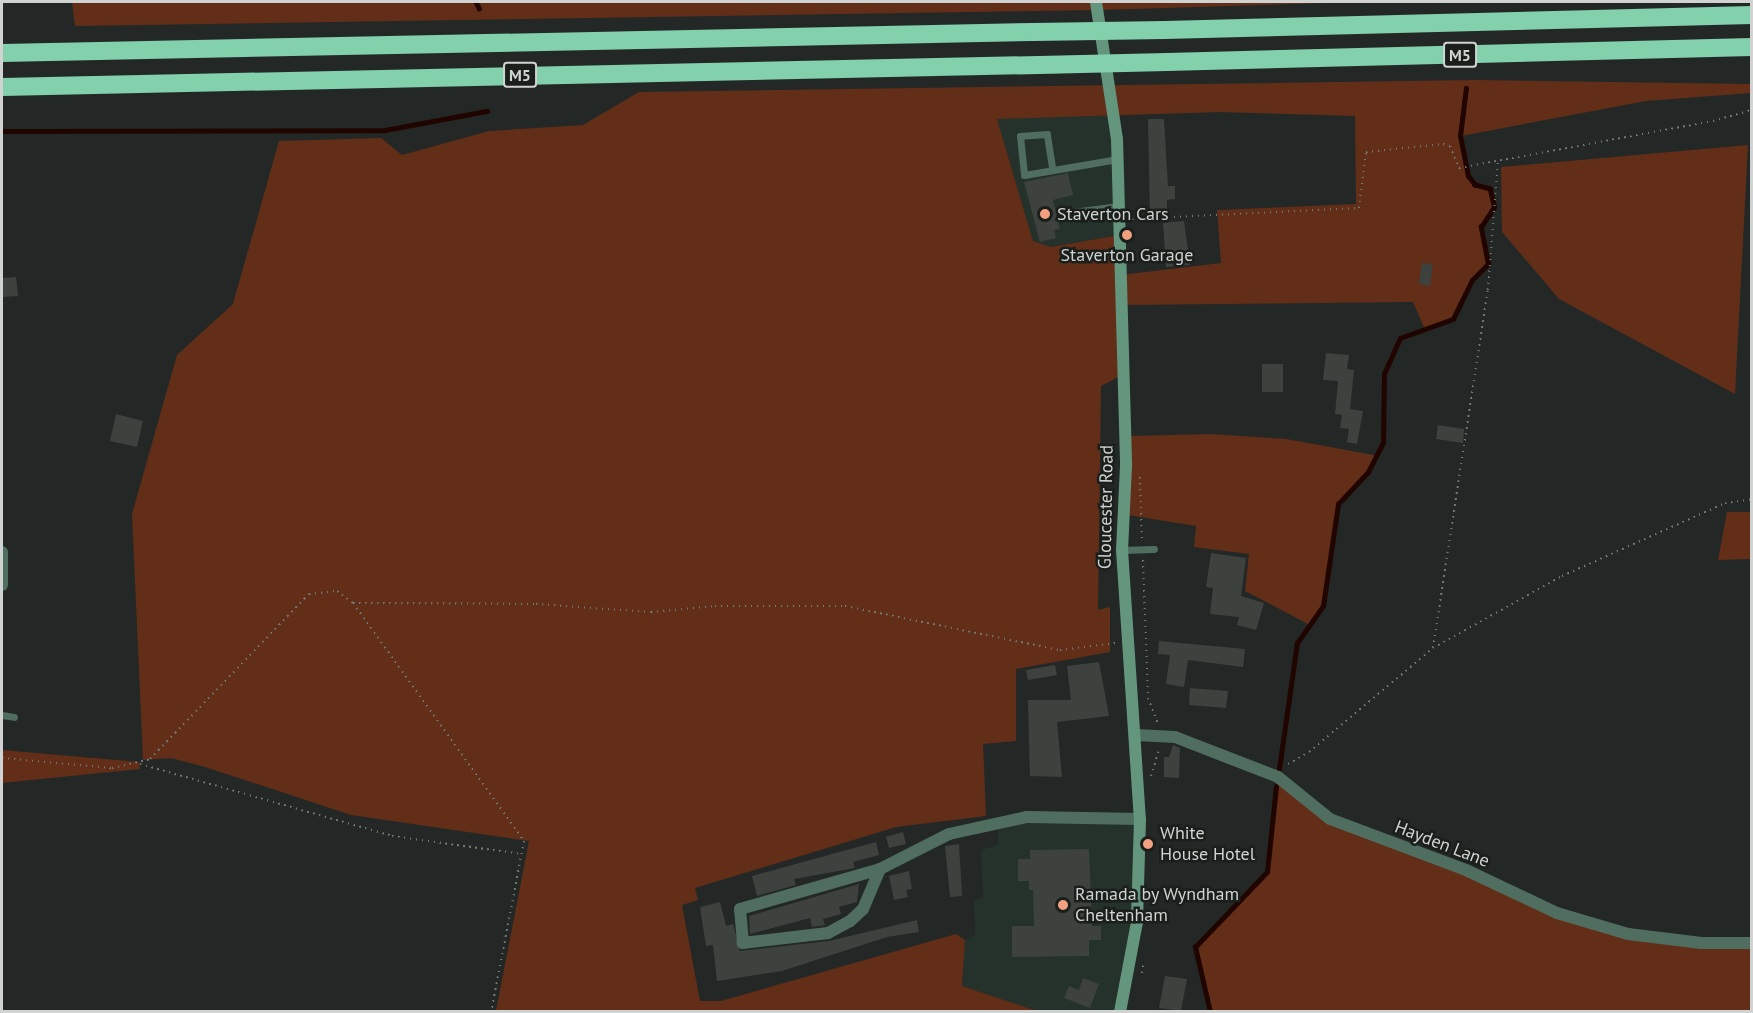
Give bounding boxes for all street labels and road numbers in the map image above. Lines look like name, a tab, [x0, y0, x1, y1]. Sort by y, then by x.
road number: M5	[1442, 42, 1478, 68]
road number: M5	[502, 62, 538, 88]
street label: Gloucester Road	[1094, 445, 1118, 569]
street label: Hayden Lane	[1392, 816, 1492, 872]

